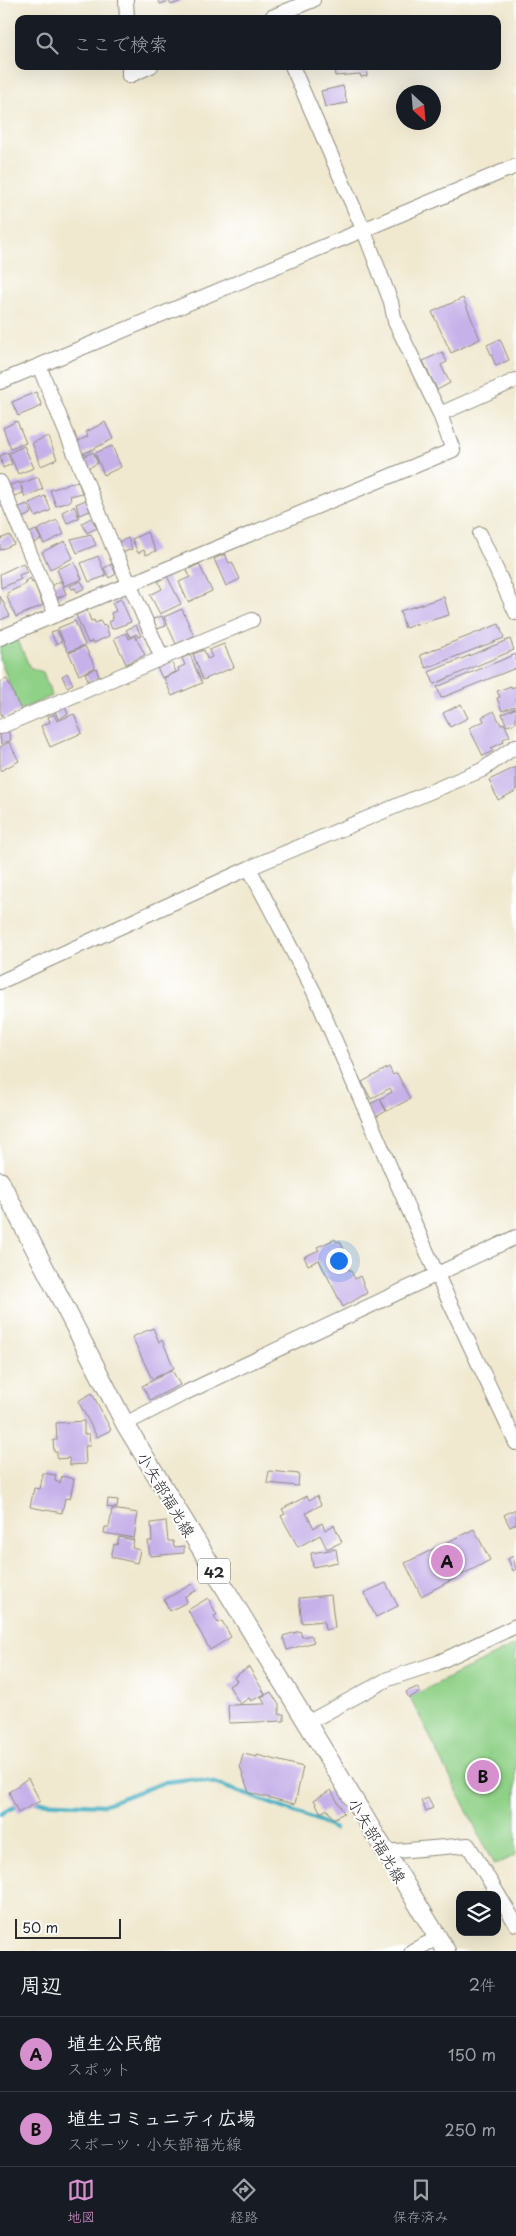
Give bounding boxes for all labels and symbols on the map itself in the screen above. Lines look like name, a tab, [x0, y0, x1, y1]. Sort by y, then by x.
north arrow	[396, 85, 441, 130]
your location	[326, 1248, 352, 1274]
street label: 小矢部福光線	[132, 1447, 202, 1541]
pin: A	[431, 1542, 463, 1580]
road number: 42	[198, 1558, 230, 1584]
pin: B	[467, 1757, 499, 1795]
street label: 小矢部福光線	[343, 1793, 413, 1887]
scale bar	[15, 1916, 121, 1939]

